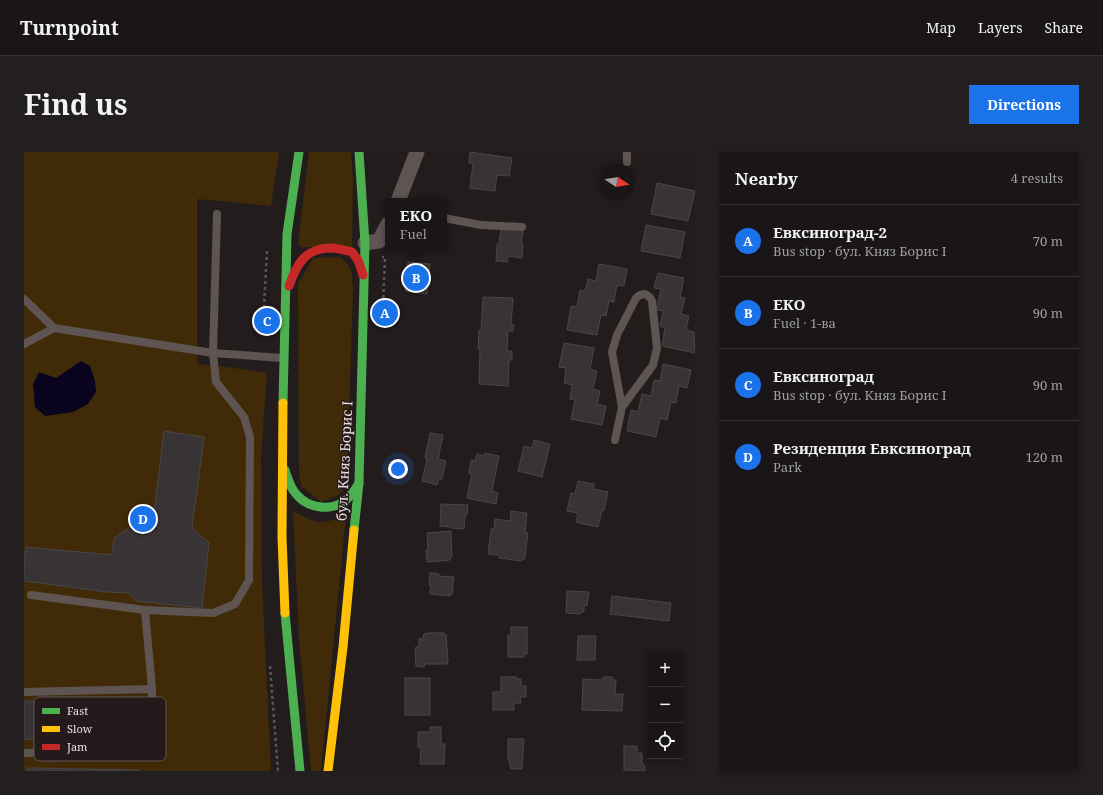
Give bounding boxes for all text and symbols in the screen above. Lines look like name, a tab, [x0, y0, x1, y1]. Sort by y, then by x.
text: Turnpoint	[20, 15, 119, 41]
text: Map	[926, 18, 956, 37]
text: Layers	[978, 18, 1023, 37]
text: Share	[1045, 18, 1083, 37]
text: Find us	[24, 85, 128, 123]
button: Directions	[969, 85, 1079, 124]
north arrow	[599, 164, 635, 200]
text: Nearby	[735, 167, 798, 190]
text: 4 results	[1011, 169, 1063, 187]
popup	[385, 198, 447, 250]
text: ЕКО	[400, 205, 432, 225]
text: Евксиноград-2	[773, 222, 887, 242]
text: Fuel	[400, 225, 427, 243]
text: A	[743, 232, 753, 250]
text: 70 m	[1033, 232, 1063, 250]
text: Bus stop · бул. Княз Борис I	[773, 242, 947, 260]
pin: B	[403, 263, 429, 293]
text: ЕКО	[773, 294, 805, 314]
pin: A	[372, 298, 398, 328]
text: B	[744, 304, 752, 322]
text: 90 m	[1033, 304, 1063, 322]
pin: C	[254, 306, 280, 336]
text: Fuel · 1-ва	[773, 314, 836, 332]
text: Евксиноград	[773, 366, 874, 386]
text: C	[744, 376, 752, 394]
text: 90 m	[1033, 376, 1063, 394]
text: Bus stop · бул. Княз Борис I	[773, 386, 947, 404]
street label: бул. Княз Борис I	[331, 400, 357, 522]
text: Резиденция Евксиноград	[773, 438, 971, 458]
text: D	[743, 448, 753, 466]
text: 120 m	[1026, 448, 1063, 466]
text: Park	[773, 458, 802, 476]
your location	[388, 459, 408, 479]
pin: D	[130, 504, 156, 534]
map controls	[647, 651, 683, 759]
button: +	[647, 651, 683, 687]
button: −	[647, 687, 683, 723]
legend	[34, 697, 166, 761]
text: Fast	[67, 703, 88, 718]
text: Slow	[67, 721, 93, 736]
button: locate	[647, 723, 683, 759]
text: Jam	[66, 739, 88, 754]

